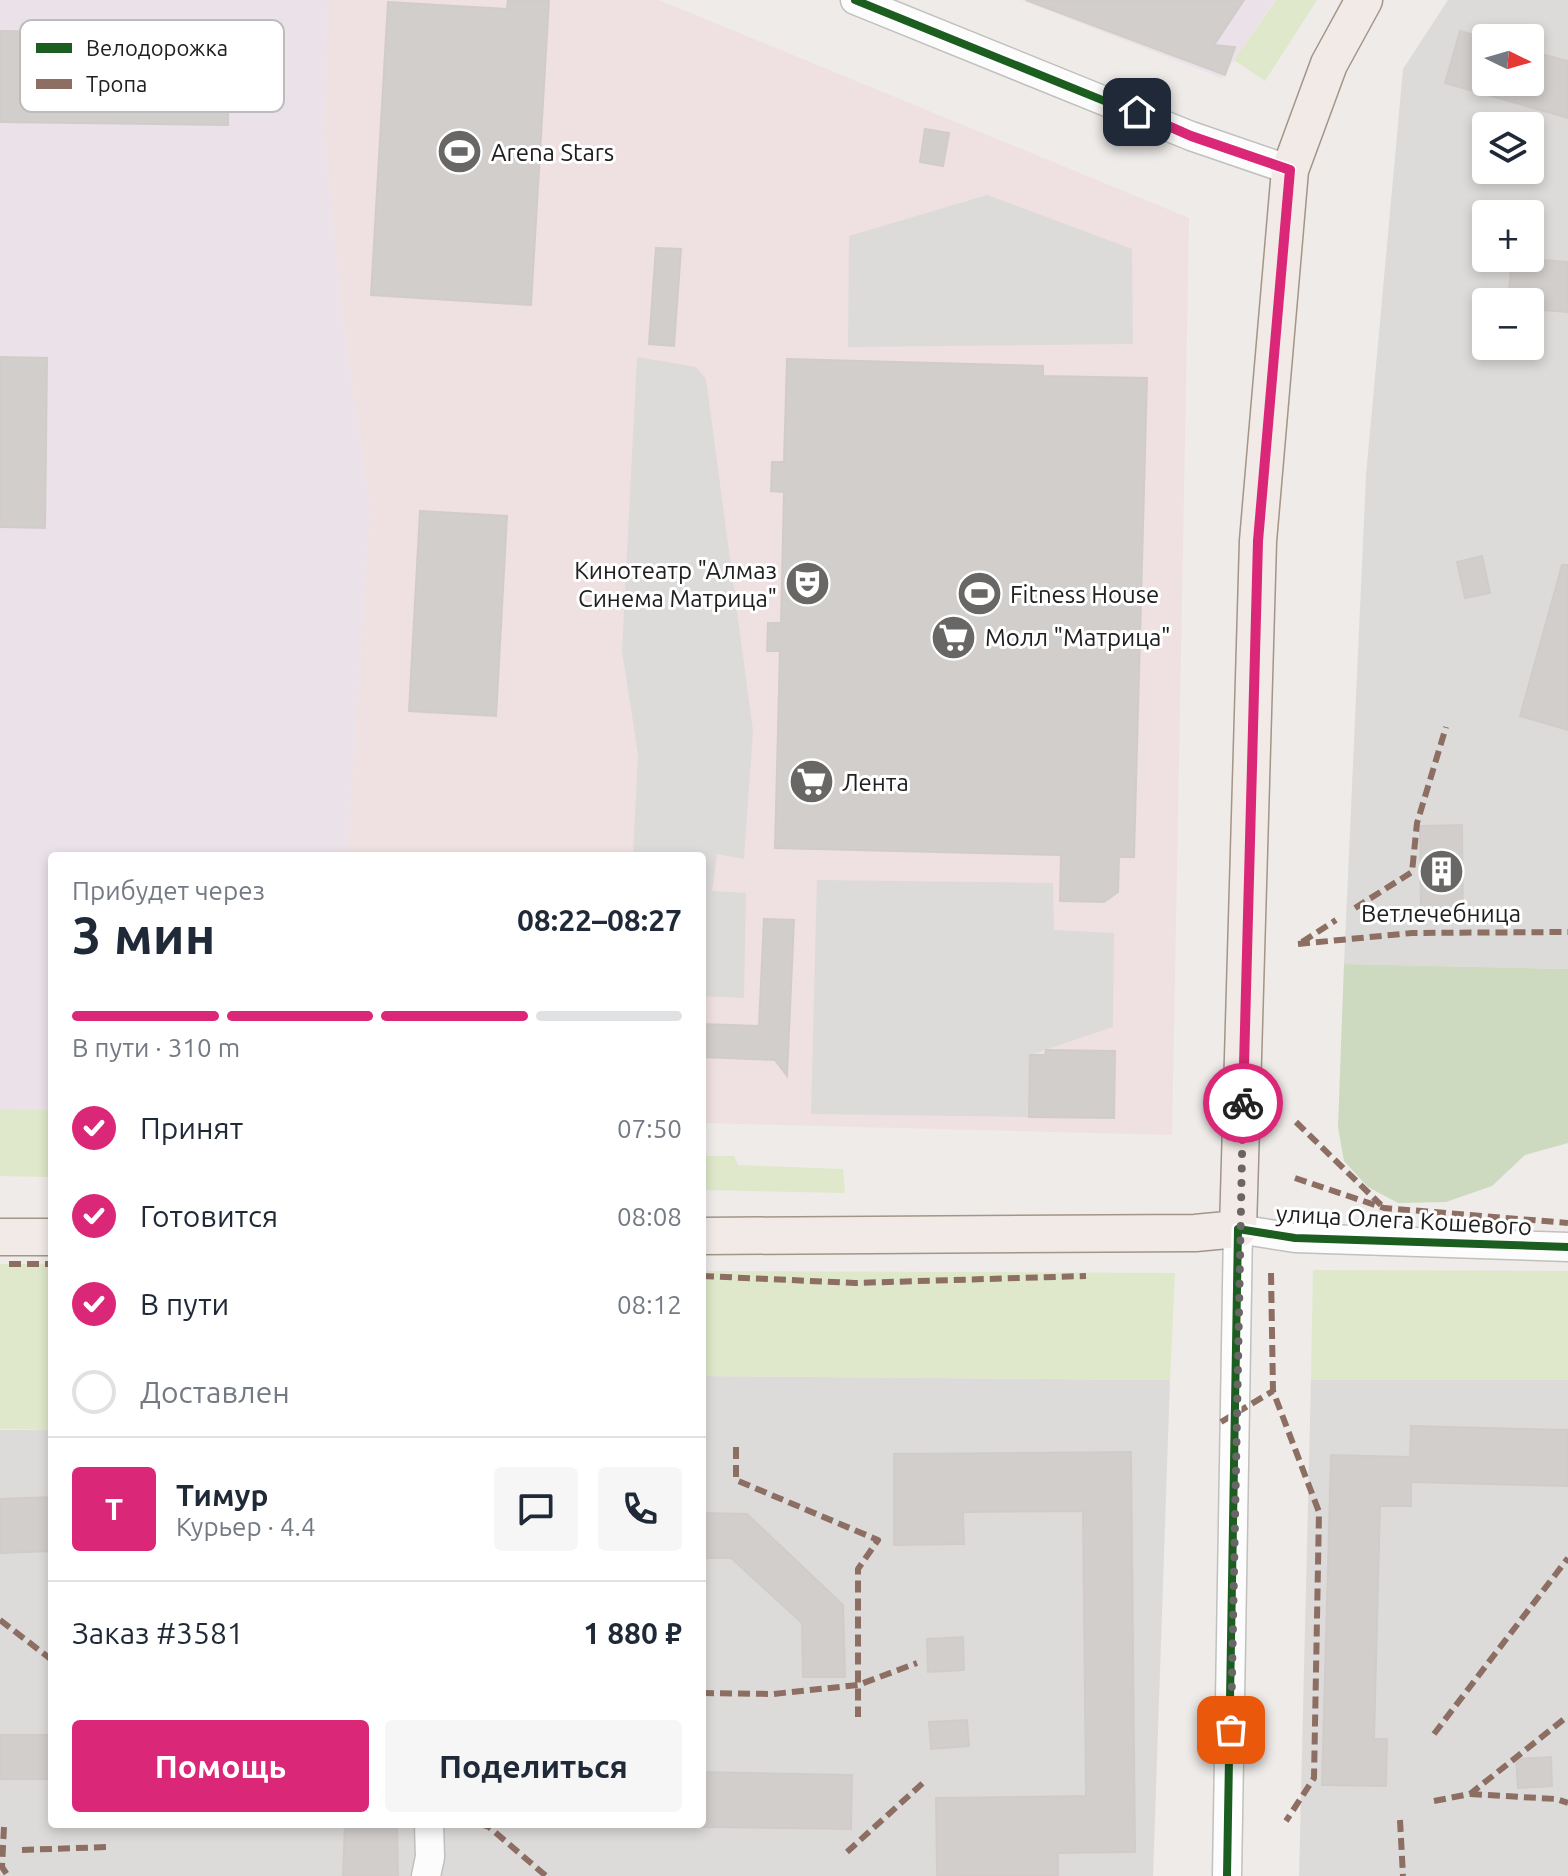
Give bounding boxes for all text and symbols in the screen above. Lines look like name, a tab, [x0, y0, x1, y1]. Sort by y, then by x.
legend	[20, 20, 284, 112]
north arrow	[1472, 24, 1544, 96]
map controls	[1472, 24, 1544, 360]
text: Велодорожка	[86, 35, 228, 60]
text: Тропа	[86, 71, 147, 96]
pin	[1103, 78, 1171, 146]
icon: home	[1115, 90, 1159, 134]
button: layers	[1472, 112, 1544, 184]
sports icon: Arena Stars	[436, 128, 484, 176]
place label: Arena Stars	[491, 139, 614, 166]
button: +	[1472, 200, 1544, 272]
button: −	[1472, 288, 1544, 360]
place label: Кинотеатр "Алмаз Синема Матрица"	[574, 557, 777, 612]
theatre icon: Кинотеатр "Алмаз Синема Матрица"	[784, 560, 832, 608]
sports icon: Fitness House	[955, 570, 1003, 618]
place label: Fitness House	[1010, 581, 1159, 608]
supermarket icon: Молл "Матрица"	[930, 613, 978, 661]
place label: Молл "Матрица"	[985, 624, 1171, 651]
supermarket icon: Лента	[787, 758, 835, 806]
place label: Лента	[842, 769, 909, 796]
building icon: Ветлечебница	[1417, 847, 1465, 895]
text: Прибудет через	[72, 876, 265, 905]
place label: Ветлечебница	[1361, 900, 1521, 927]
text: 08:22–08:27	[517, 903, 682, 937]
text: 3 мин	[72, 906, 215, 964]
text: В пути · 310 m	[72, 1033, 240, 1062]
courier	[1203, 1063, 1283, 1143]
icon: bike	[1221, 1081, 1265, 1125]
icon: check	[72, 1106, 116, 1150]
text: Принят	[140, 1111, 243, 1145]
text: 07:50	[617, 1114, 682, 1143]
icon: check	[72, 1194, 116, 1238]
text: Готовится	[140, 1199, 278, 1233]
street label: улица Олега Кошевого	[1275, 1200, 1533, 1240]
text: 08:08	[617, 1202, 682, 1231]
icon: check	[72, 1282, 116, 1326]
text: В пути	[140, 1287, 229, 1321]
text: 08:12	[617, 1290, 682, 1319]
text: Доставлен	[140, 1375, 290, 1409]
button: chat	[494, 1467, 578, 1551]
button: phone	[598, 1467, 682, 1551]
text: Тимур	[176, 1478, 268, 1512]
text: Т	[105, 1492, 123, 1526]
text: Курьер · 4.4	[176, 1512, 316, 1541]
text: Заказ #3581	[72, 1616, 244, 1650]
text: 1 880 ₽	[583, 1616, 682, 1650]
pin	[1197, 1696, 1265, 1764]
icon: bag	[1209, 1708, 1253, 1752]
button: Помощь	[72, 1720, 369, 1812]
button: Поделиться	[385, 1720, 682, 1812]

